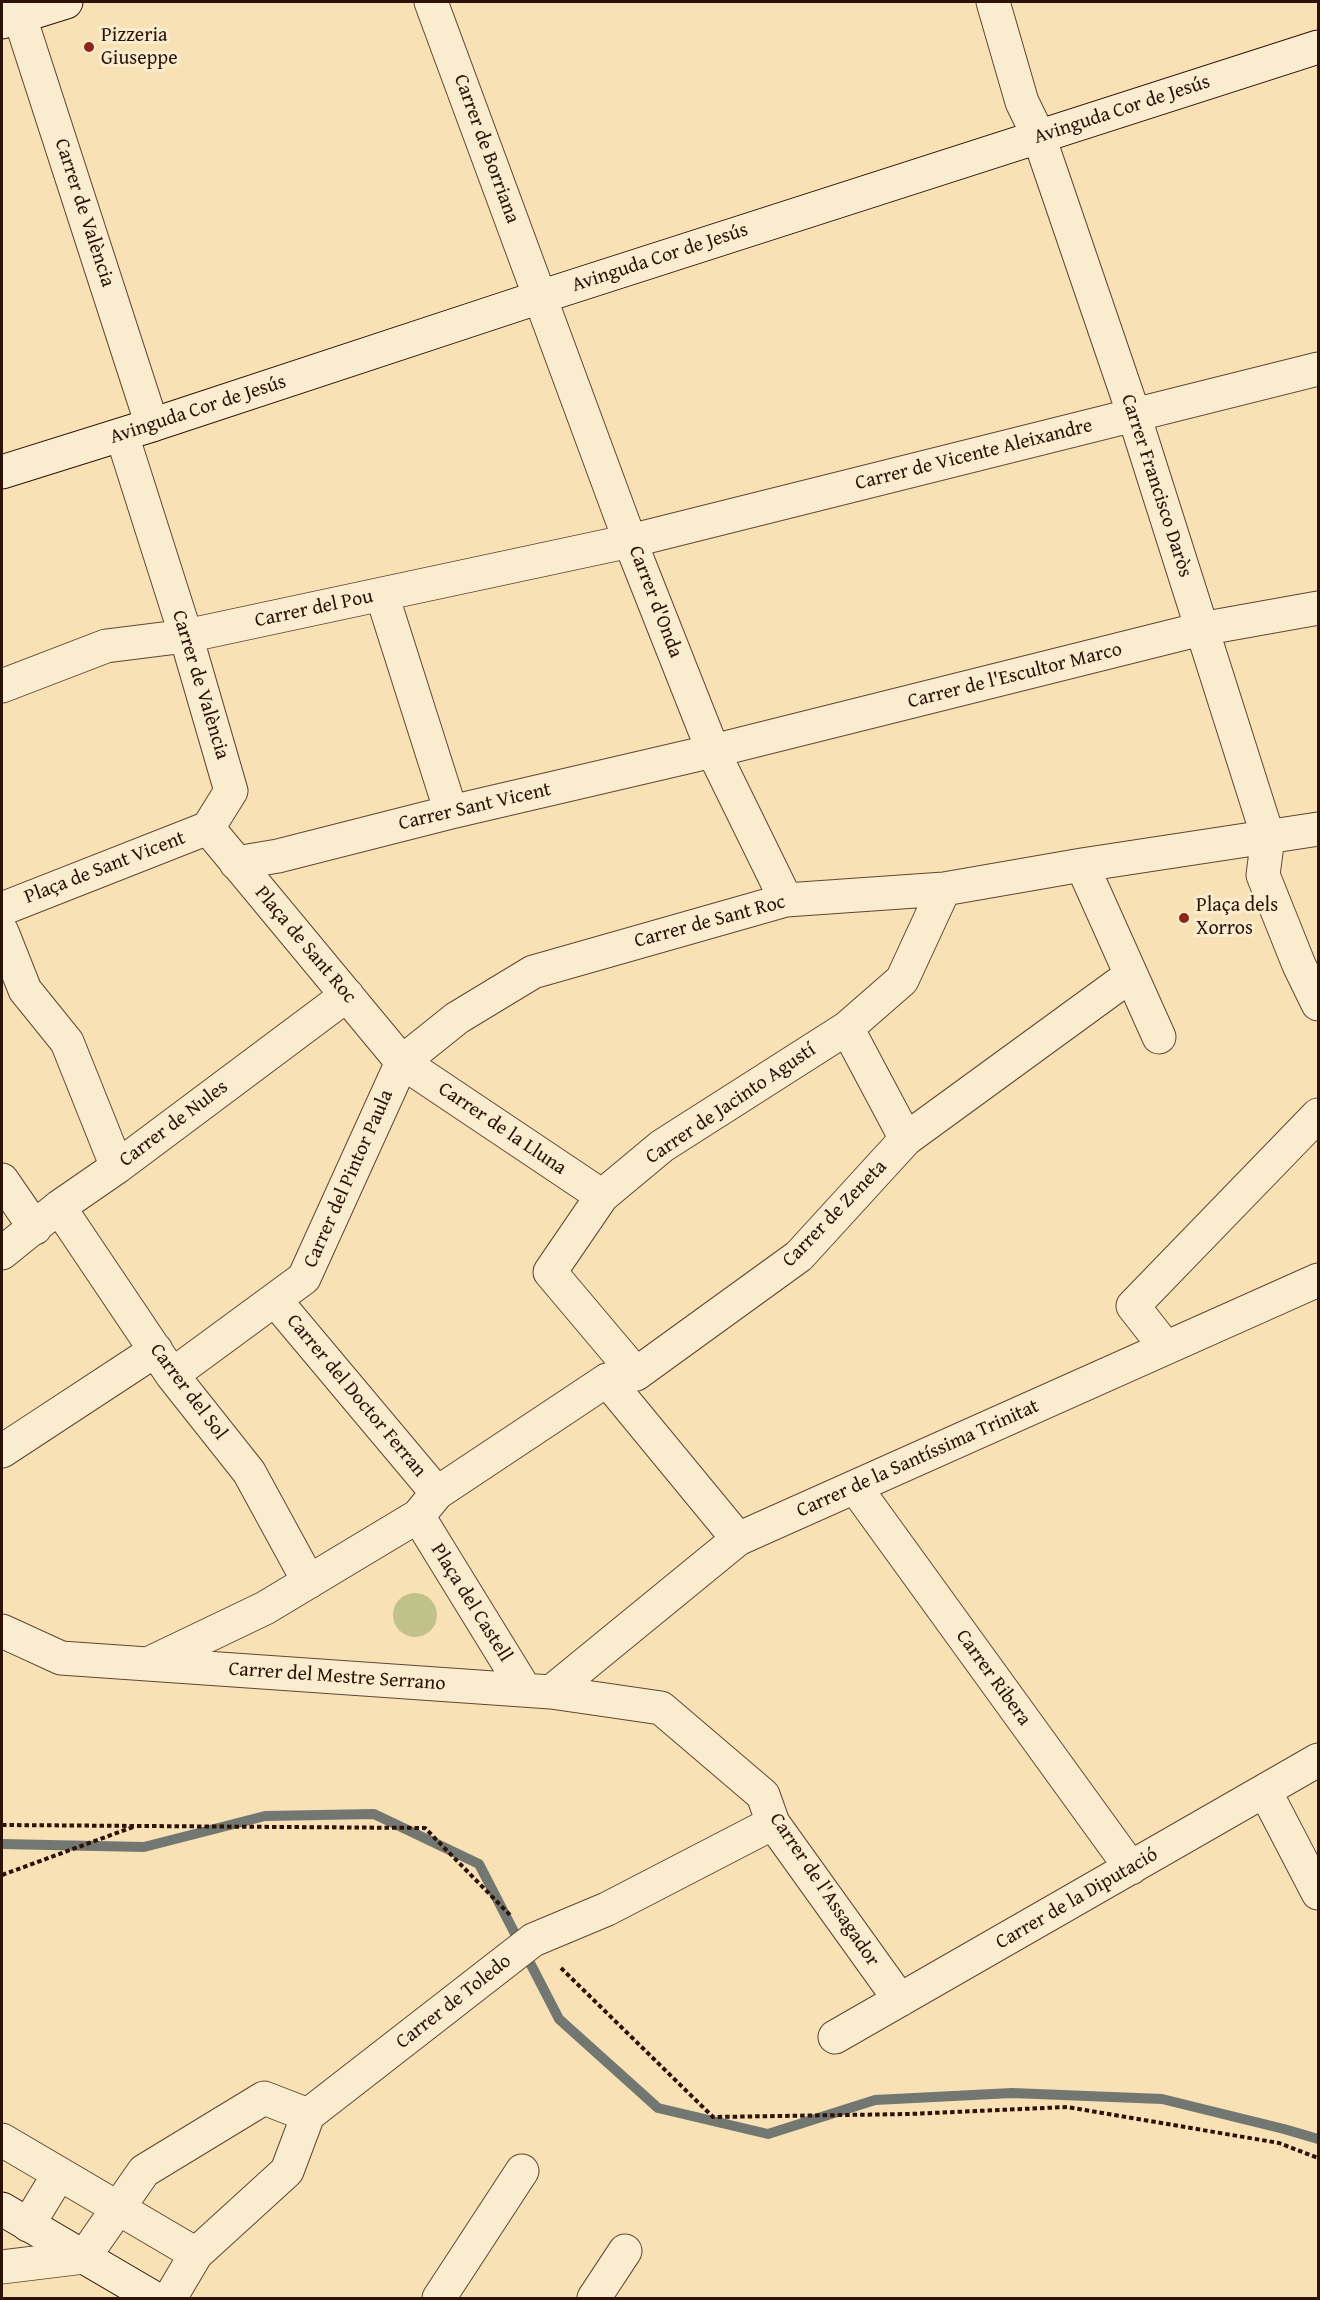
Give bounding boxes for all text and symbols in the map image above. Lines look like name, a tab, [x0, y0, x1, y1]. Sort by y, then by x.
place label: Pizzeria Giuseppe	[101, 24, 178, 71]
marker: Pizzeria Giuseppe	[82, 40, 96, 54]
street label: Avinguda Cor de Jesús	[1031, 70, 1213, 150]
street label: Carrer de Borriana	[448, 71, 524, 227]
street label: Carrer de València	[49, 136, 119, 290]
street label: Avinguda Cor de Jesús	[569, 218, 751, 298]
street label: Avinguda Cor de Jesús	[107, 370, 289, 450]
street label: Carrer Francisco Daròs	[1115, 392, 1197, 580]
street label: Carrer de Vicente Aleixandre	[853, 414, 1095, 496]
street label: Carrer d'Onda	[623, 543, 687, 661]
street label: Carrer del Pou	[253, 585, 375, 633]
street label: Carrer de València	[166, 608, 234, 762]
street label: Carrer de l'Escultor Marco	[905, 638, 1125, 714]
street label: Carrer Sant Vicent	[396, 778, 554, 836]
street label: Plaça de Sant Vicent	[21, 826, 189, 910]
street label: Plaça de Sant Roc	[249, 882, 361, 1008]
street label: Carrer de Sant Roc	[632, 890, 788, 954]
place label: Plaça dels Xorros	[1196, 894, 1278, 941]
marker: Plaça dels Xorros	[1177, 911, 1191, 925]
street label: Carrer de Jacinto Agustí	[642, 1038, 820, 1170]
street label: Carrer de Nules	[115, 1075, 233, 1173]
street label: Carrer de la Lluna	[433, 1077, 571, 1181]
street label: Carrer del Pintor Paula	[299, 1086, 399, 1272]
street label: Carrer de Zeneta	[778, 1155, 892, 1273]
street label: Carrer del Doctor Ferran	[281, 1310, 431, 1482]
street label: Carrer del Sol	[144, 1339, 232, 1445]
street label: Carrer de la Santíssima Trinitat	[793, 1395, 1043, 1523]
street label: Plaça del Castell	[425, 1540, 517, 1666]
street label: Carrer Ribera	[950, 1625, 1036, 1731]
street label: Carrer del Mestre Serrano	[228, 1657, 446, 1697]
street label: Carrer de l'Assagador	[764, 1809, 884, 1971]
street label: Carrer de la Diputació	[992, 1843, 1162, 1955]
street label: Carrer de Toledo	[392, 1950, 516, 2054]

